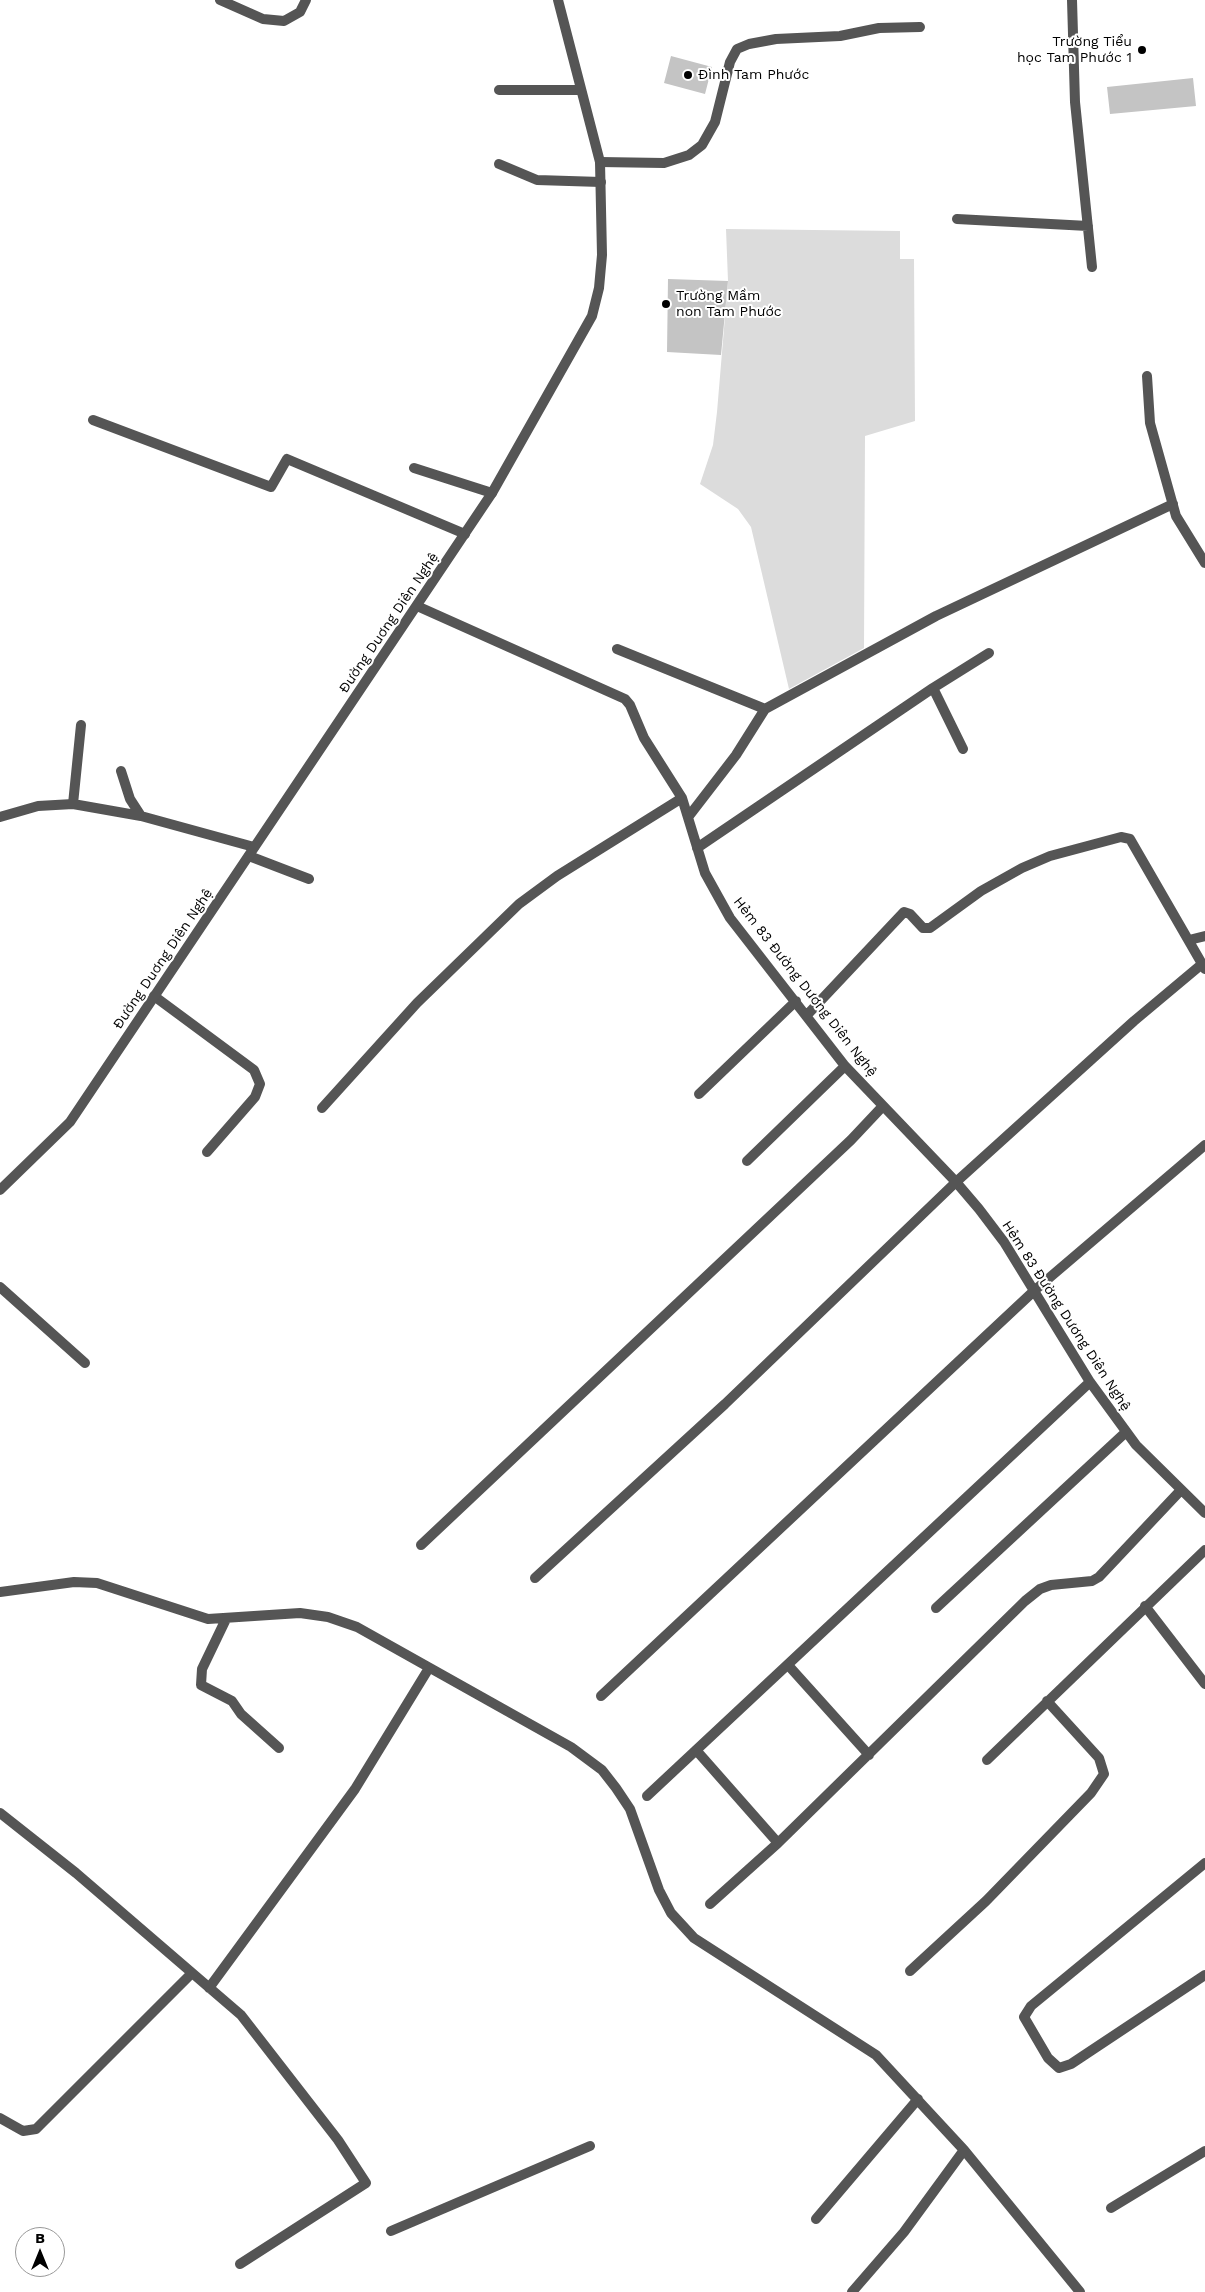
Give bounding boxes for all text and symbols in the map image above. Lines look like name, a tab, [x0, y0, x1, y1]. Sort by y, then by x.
place label: Trường Tiểu học Tam Phước 1	[1017, 34, 1132, 66]
marker: Trường Tiểu học Tam Phước 1	[1136, 44, 1148, 56]
place label: Đình Tam Phước	[698, 67, 809, 83]
marker: Đình Tam Phước	[682, 69, 694, 81]
place label: Trường Mầm non Tam Phước	[676, 288, 782, 321]
marker: Trường Mầm non Tam Phước	[660, 298, 672, 310]
street label: Đường Duơng Diên Nghệ	[336, 550, 442, 696]
street label: Đường Duơng Diên Nghệ	[110, 886, 216, 1032]
street label: Hẻm 83 Đường Dương Diên Nghệ	[730, 894, 880, 1080]
street label: Hẻm 83 Đường Dương Diên Nghệ	[998, 1218, 1134, 1414]
north arrow	[15, 2227, 65, 2277]
text: B	[35, 2230, 45, 2246]

